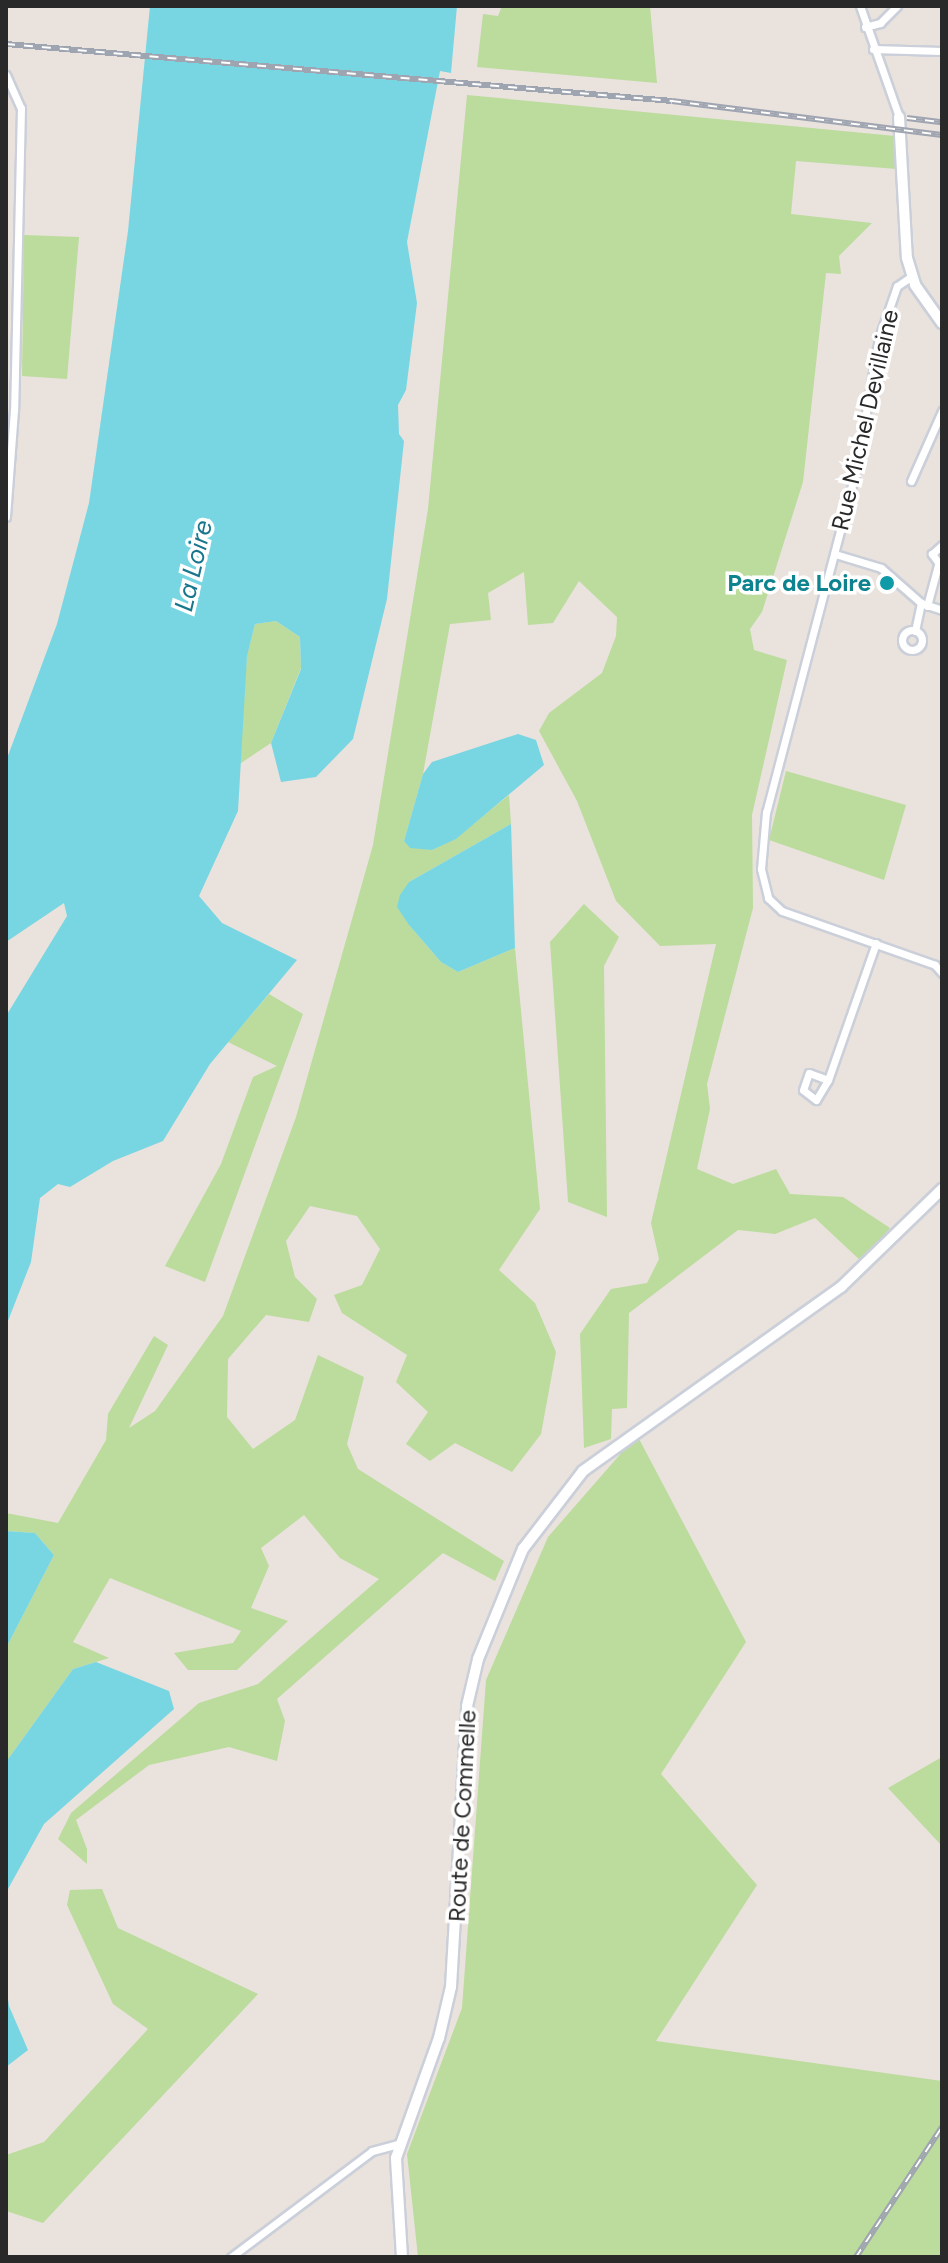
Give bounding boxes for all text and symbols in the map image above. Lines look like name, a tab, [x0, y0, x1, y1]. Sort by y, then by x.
street label: Rue Michel Devillaine	[826, 307, 904, 533]
water label: La Loire	[168, 517, 220, 615]
place label: Parc de Loire	[727, 569, 871, 597]
marker: Parc de Loire	[878, 574, 896, 592]
street label: Route de Commelle	[442, 1709, 482, 1923]

